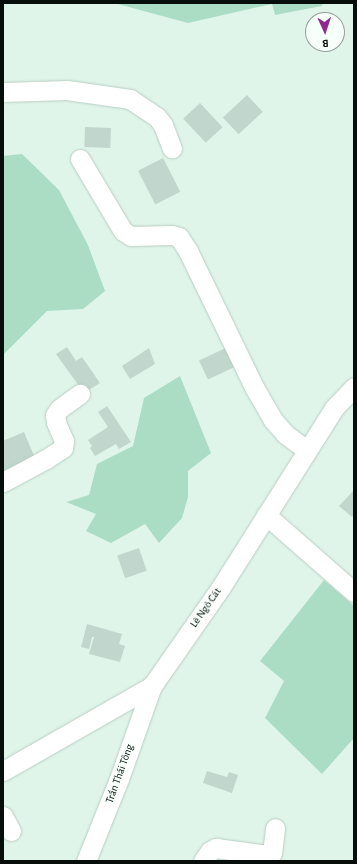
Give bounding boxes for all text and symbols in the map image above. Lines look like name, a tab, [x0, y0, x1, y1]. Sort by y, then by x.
north arrow	[305, 12, 345, 52]
text: B	[322, 38, 329, 49]
street label: Lê Ngô Cát	[188, 586, 224, 630]
street label: Trần Thái Tông	[103, 743, 137, 805]

